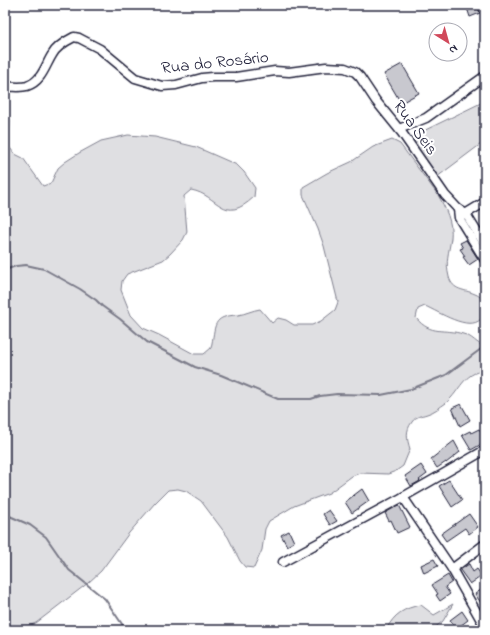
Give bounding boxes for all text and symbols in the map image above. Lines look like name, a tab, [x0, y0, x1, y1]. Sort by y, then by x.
north arrow	[428, 22, 468, 62]
text: N	[446, 41, 461, 58]
street label: Rua do Rosário	[160, 45, 270, 81]
street label: Rua Seis	[386, 95, 444, 161]

